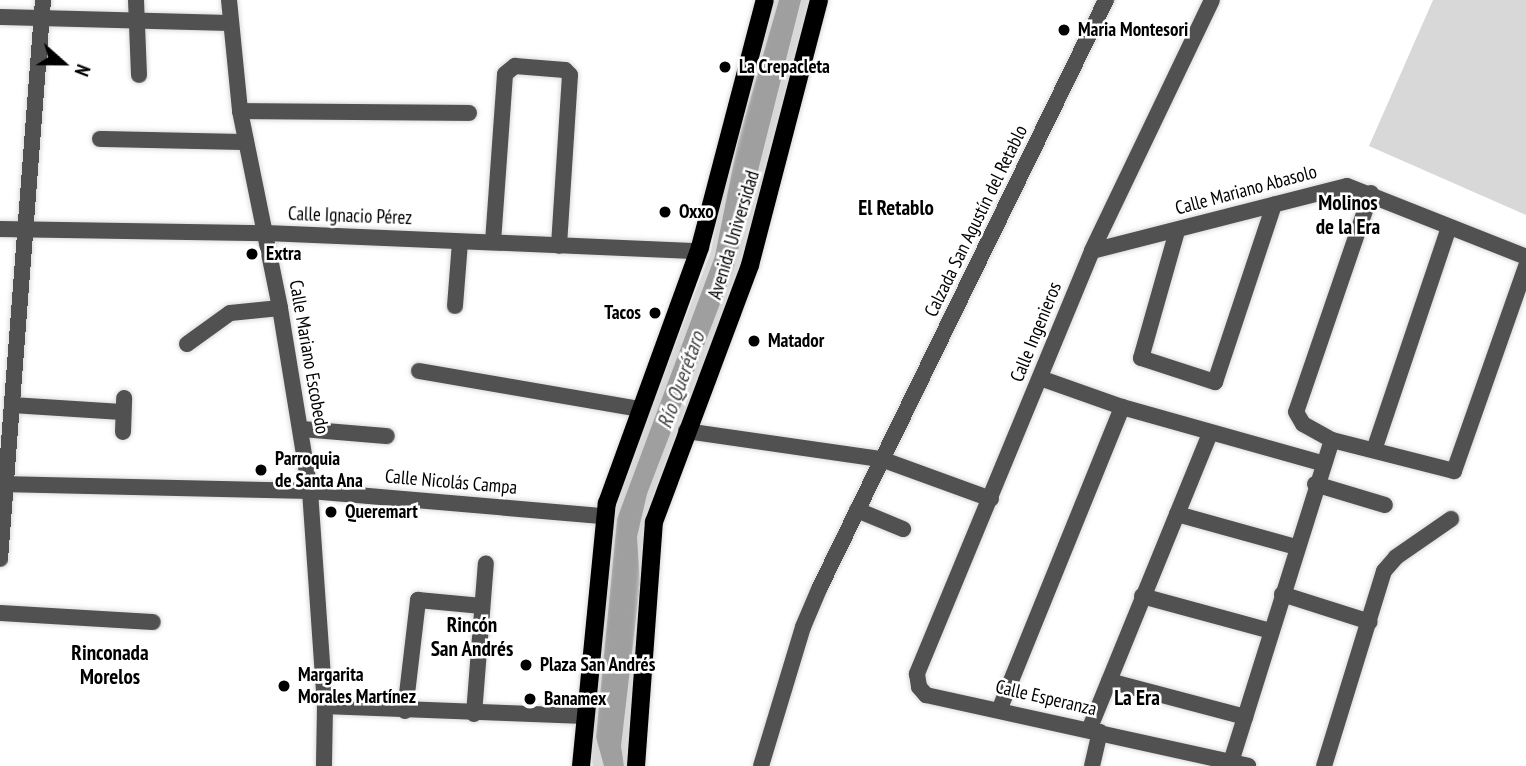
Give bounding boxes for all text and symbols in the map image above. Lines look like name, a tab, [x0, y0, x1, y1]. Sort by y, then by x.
place label: Maria Montesori	[1078, 19, 1188, 41]
marker: Maria Montesori	[1056, 22, 1072, 38]
north arrow	[28, 28, 98, 98]
place label: La Crepacleta	[739, 56, 830, 78]
marker: La Crepacleta	[717, 59, 733, 75]
text: N	[70, 61, 96, 80]
street label: Calzada San Agustín del Retablo	[920, 121, 1032, 321]
street label: Calle Mariano Abasolo	[1172, 160, 1320, 220]
street label: Avenida Universidad	[704, 168, 764, 302]
district label: Molinos de la Era	[1316, 190, 1380, 240]
district label: El Retablo	[858, 195, 934, 221]
place label: Oxxo	[679, 201, 714, 223]
street label: Calle Ignacio Pérez	[288, 202, 412, 230]
marker: Oxxo	[657, 204, 673, 220]
place label: Extra	[266, 243, 301, 265]
marker: Extra	[244, 246, 260, 262]
street label: Calle Mariano Escobedo	[284, 278, 334, 436]
street label: Calle Ingenieros	[1006, 279, 1066, 385]
place label: Tacos	[604, 302, 641, 324]
marker: Tacos	[647, 305, 663, 321]
water label: Río Querétaro	[652, 328, 710, 432]
place label: Matador	[768, 330, 824, 352]
marker: Matador	[746, 333, 762, 349]
place label: Parroquia de Santa Ana	[275, 448, 363, 492]
marker: Parroquia de Santa Ana	[253, 462, 269, 478]
street label: Calle Nicolás Campa	[384, 465, 518, 499]
place label: Queremart	[345, 501, 418, 523]
marker: Queremart	[323, 504, 339, 520]
district label: Rincón San Andrés	[430, 612, 514, 662]
district label: Rinconada Morelos	[71, 640, 149, 690]
place label: Plaza San Andrés	[540, 654, 656, 676]
marker: Plaza San Andrés	[518, 657, 534, 673]
place label: Margarita Morales Martínez	[298, 664, 416, 708]
street label: Calle Esperanza	[993, 675, 1099, 721]
marker: Margarita Morales Martínez	[276, 678, 292, 694]
district label: La Era	[1114, 685, 1160, 711]
place label: Banamex	[544, 688, 606, 710]
marker: Banamex	[522, 691, 538, 707]

